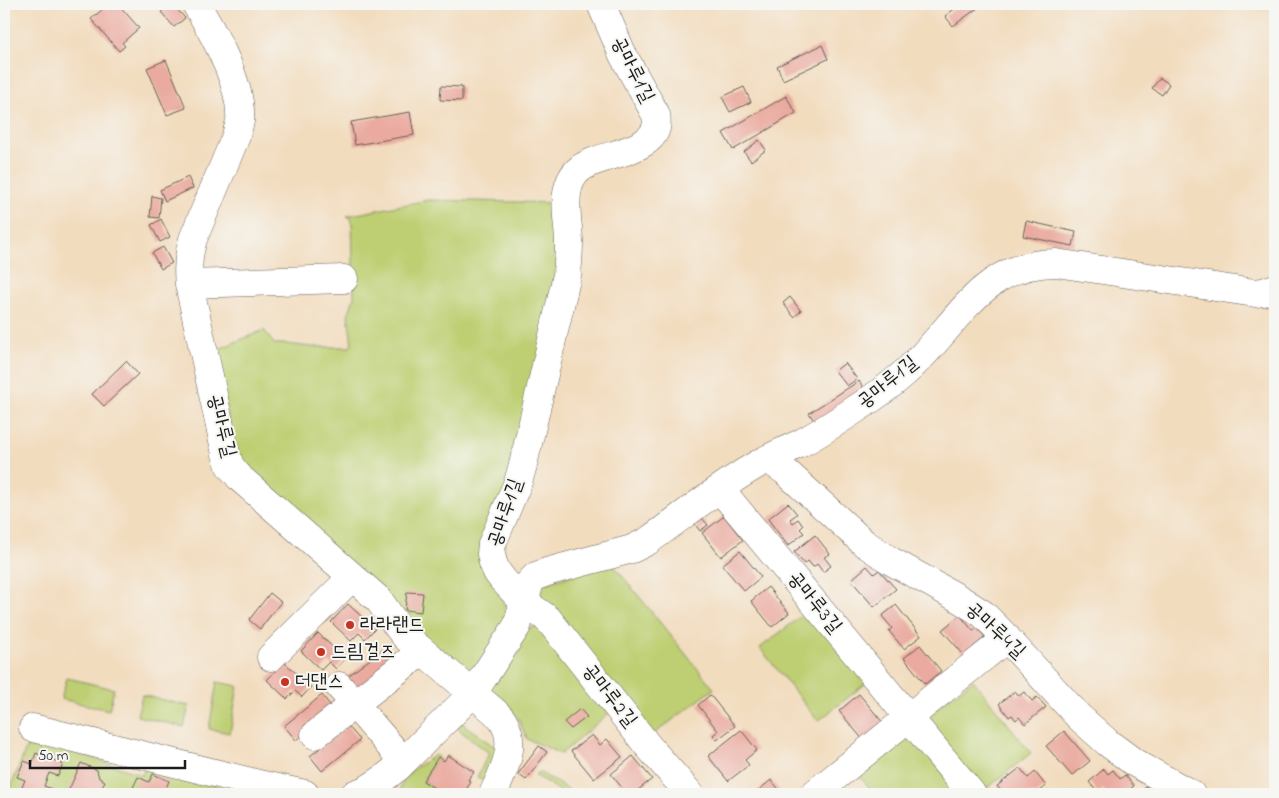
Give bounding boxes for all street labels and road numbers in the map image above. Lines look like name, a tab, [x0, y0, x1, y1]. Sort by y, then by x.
street label: 공마루1길	[603, 32, 661, 108]
street label: 공마루1길	[851, 349, 925, 417]
street label: 공마루길	[199, 391, 243, 461]
street label: 공마루1길	[481, 475, 531, 551]
street label: 공마루3길	[780, 566, 848, 640]
street label: 공마루4길	[959, 596, 1031, 666]
street label: 공마루2길	[575, 658, 643, 734]

